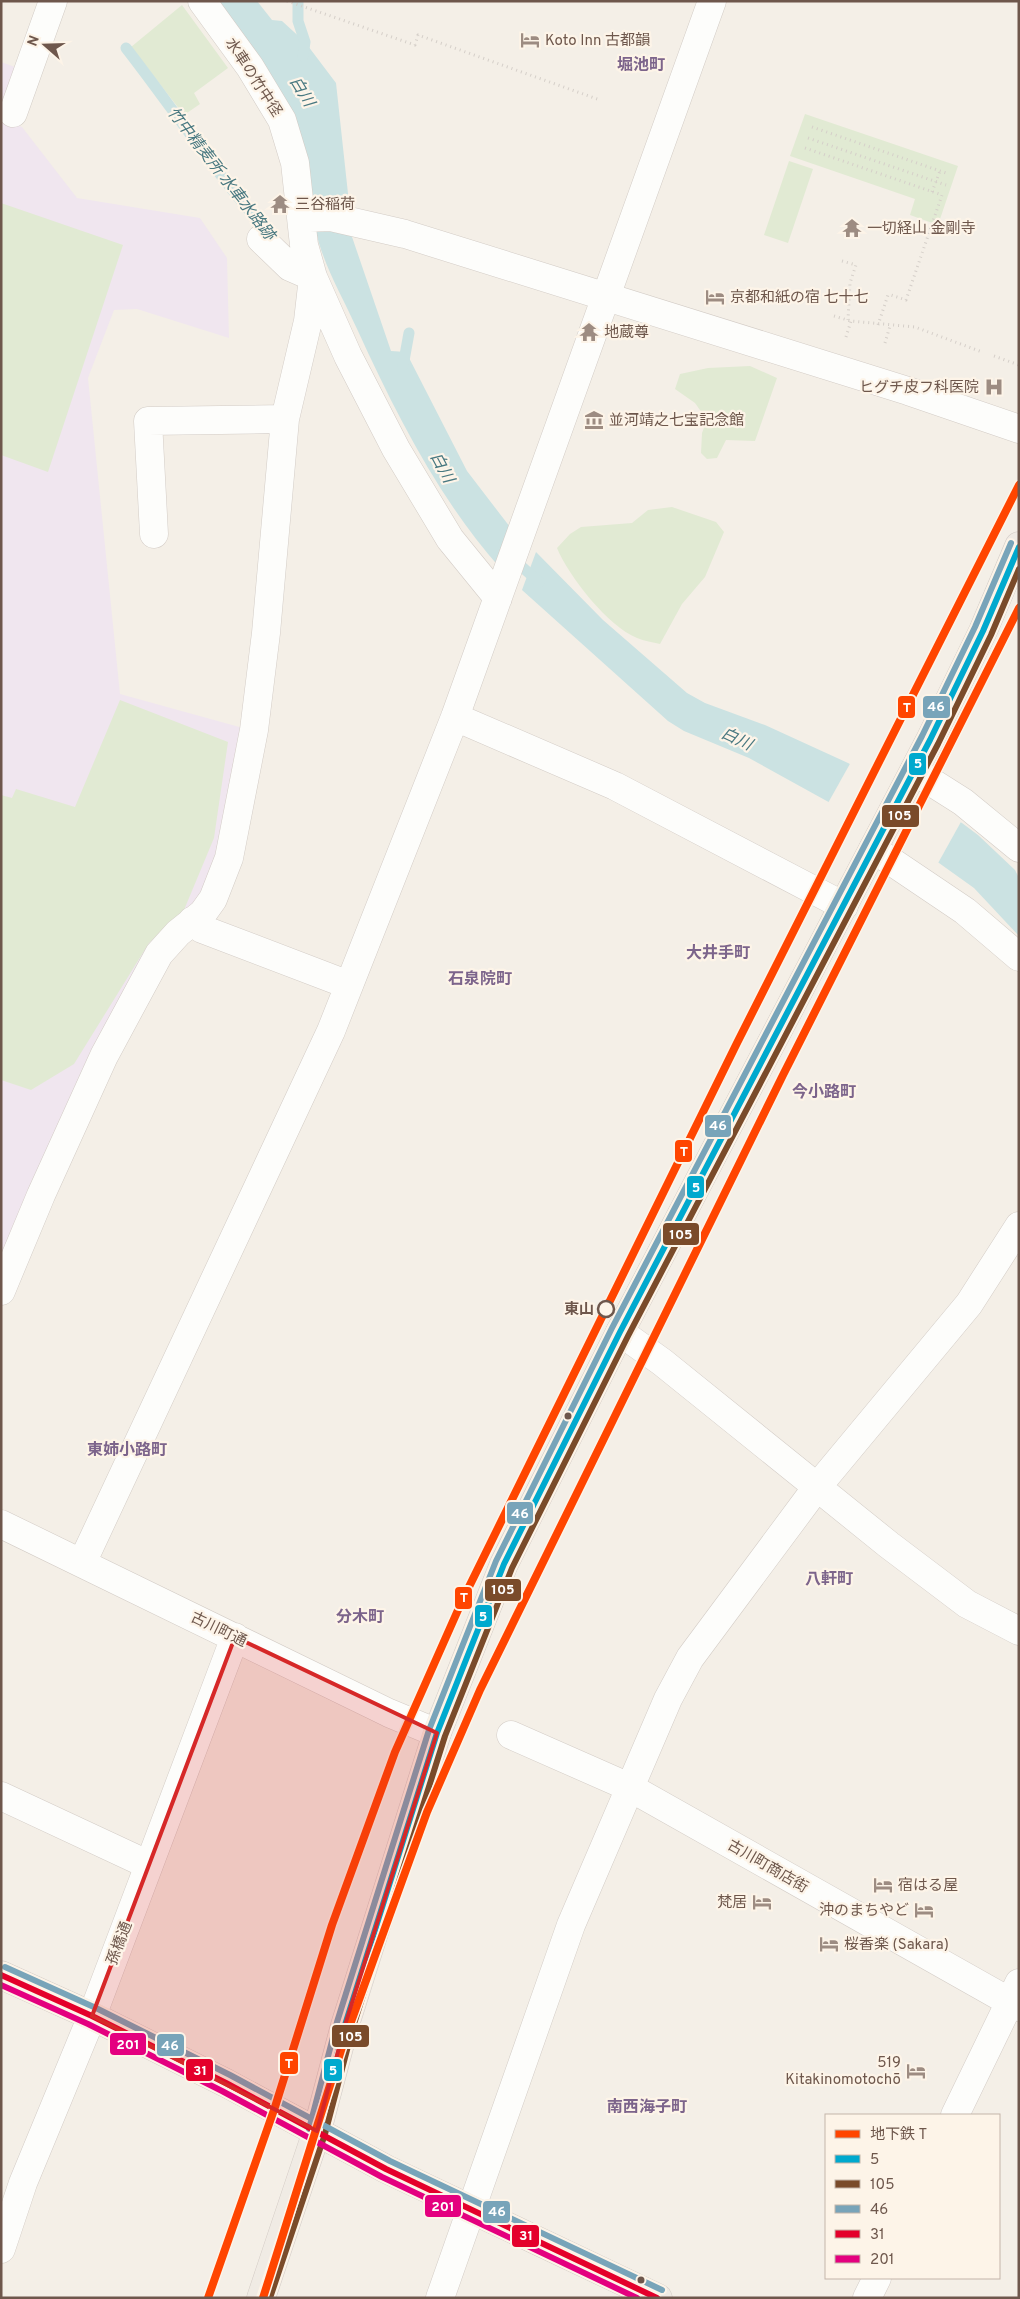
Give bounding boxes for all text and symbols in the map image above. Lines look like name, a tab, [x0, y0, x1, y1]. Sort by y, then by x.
north arrow	[20, 20, 70, 70]
hotel icon: Koto Inn 古都韻	[519, 29, 541, 51]
place label: Koto Inn 古都韻	[545, 32, 650, 51]
text: N	[24, 33, 44, 49]
street label: 水車の竹中径	[220, 35, 285, 121]
district label: 堀池町	[617, 56, 665, 76]
water label: 白川	[284, 73, 319, 113]
water label: 竹中精麦所 水車水路跡	[162, 104, 281, 247]
temple icon: 三谷稲荷	[269, 193, 291, 215]
place label: 三谷稲荷	[295, 196, 355, 215]
temple icon: 一切経山 金剛寺	[841, 217, 863, 239]
place label: 一切経山 金剛寺	[867, 220, 976, 239]
hotel icon: 京都和紙の宿 七十七	[704, 286, 726, 308]
place label: 京都和紙の宿 七十七	[730, 289, 869, 308]
temple icon: 地蔵尊	[578, 321, 600, 343]
place label: 地蔵尊	[604, 324, 649, 343]
hospital icon: ヒグチ皮フ科医院	[983, 376, 1005, 398]
place label: ヒグチ皮フ科医院	[859, 379, 979, 398]
museum icon: 並河靖之七宝記念館	[583, 409, 605, 431]
place label: 並河靖之七宝記念館	[609, 412, 744, 431]
water label: 白川	[425, 449, 459, 489]
line badge: T	[897, 695, 916, 719]
line badge: 46	[922, 695, 951, 719]
text: 46	[927, 699, 945, 716]
text: T	[903, 700, 911, 717]
water label: 白川	[717, 724, 757, 756]
line badge: 5	[908, 752, 927, 776]
text: 5	[914, 756, 922, 773]
line badge: 105	[881, 804, 920, 828]
text: 105	[888, 808, 912, 825]
district label: 大井手町	[686, 943, 750, 964]
district label: 石泉院町	[448, 970, 512, 990]
district label: 今小路町	[792, 1083, 856, 1103]
line badge: 46	[704, 1114, 732, 1138]
text: 46	[709, 1118, 727, 1135]
line badge: T	[674, 1139, 693, 1163]
text: T	[680, 1144, 688, 1161]
line badge: 5	[686, 1175, 705, 1199]
text: 5	[692, 1180, 700, 1197]
line badge: 105	[662, 1222, 700, 1246]
text: 105	[669, 1227, 693, 1244]
marker: 東山	[597, 1300, 615, 1318]
place label: 東山	[564, 1301, 594, 1320]
unlabelled marker	[563, 1411, 573, 1421]
district label: 東姉小路町	[87, 1441, 167, 1461]
line badge: 46	[506, 1501, 534, 1525]
text: 46	[511, 1506, 529, 1523]
district label: 八軒町	[805, 1570, 853, 1590]
line badge: 105	[484, 1578, 522, 1602]
text: 105	[491, 1582, 515, 1599]
line badge: T	[454, 1586, 473, 1610]
text: T	[460, 1590, 468, 1607]
line badge: 5	[474, 1604, 493, 1628]
district label: 分木町	[336, 1608, 384, 1628]
street label: 古川町通	[187, 1609, 249, 1652]
text: 5	[479, 1609, 487, 1626]
street label: 古川町商店街	[724, 1837, 811, 1898]
hotel icon: 宿はる屋	[872, 1874, 894, 1896]
place label: 宿はる屋	[898, 1877, 958, 1896]
hotel icon: 梵居	[751, 1891, 773, 1913]
place label: 梵居	[717, 1894, 747, 1913]
hotel icon: 沖のまちやど	[913, 1899, 935, 1921]
place label: 沖のまちやど	[819, 1902, 909, 1921]
street label: 孫橋通	[103, 1919, 137, 1968]
hotel icon: 桜香楽 (Sakara)	[818, 1933, 840, 1955]
place label: 桜香楽 (Sakara)	[844, 1936, 949, 1955]
line badge: 105	[331, 2024, 370, 2048]
text: 105	[339, 2029, 363, 2046]
line badge: 201	[109, 2032, 147, 2056]
line badge: 46	[156, 2033, 185, 2057]
text: 201	[116, 2037, 140, 2054]
text: 46	[161, 2038, 179, 2055]
line badge: T	[279, 2051, 299, 2075]
place label: 519 Kitakinomotochō	[785, 2054, 901, 2090]
text: T	[285, 2056, 293, 2073]
line badge: 31	[185, 2058, 214, 2082]
line badge: 5	[323, 2058, 343, 2082]
hotel icon: 519 Kitakinomotochō	[905, 2060, 927, 2082]
text: 31	[193, 2063, 207, 2080]
text: 5	[329, 2063, 337, 2080]
district label: 南西海子町	[607, 2098, 687, 2118]
legend	[825, 2114, 1000, 2279]
text: 地下鉄 T	[870, 2126, 927, 2145]
text: 5	[870, 2151, 879, 2170]
text: 105	[870, 2176, 895, 2195]
line badge: 201	[424, 2194, 462, 2218]
text: 201	[431, 2199, 455, 2216]
line badge: 46	[482, 2200, 511, 2224]
text: 46	[870, 2201, 888, 2220]
text: 46	[488, 2204, 506, 2221]
line badge: 31	[511, 2224, 540, 2248]
text: 31	[870, 2226, 885, 2245]
text: 31	[519, 2228, 533, 2245]
text: 201	[870, 2251, 894, 2270]
unlabelled marker	[636, 2275, 646, 2285]

